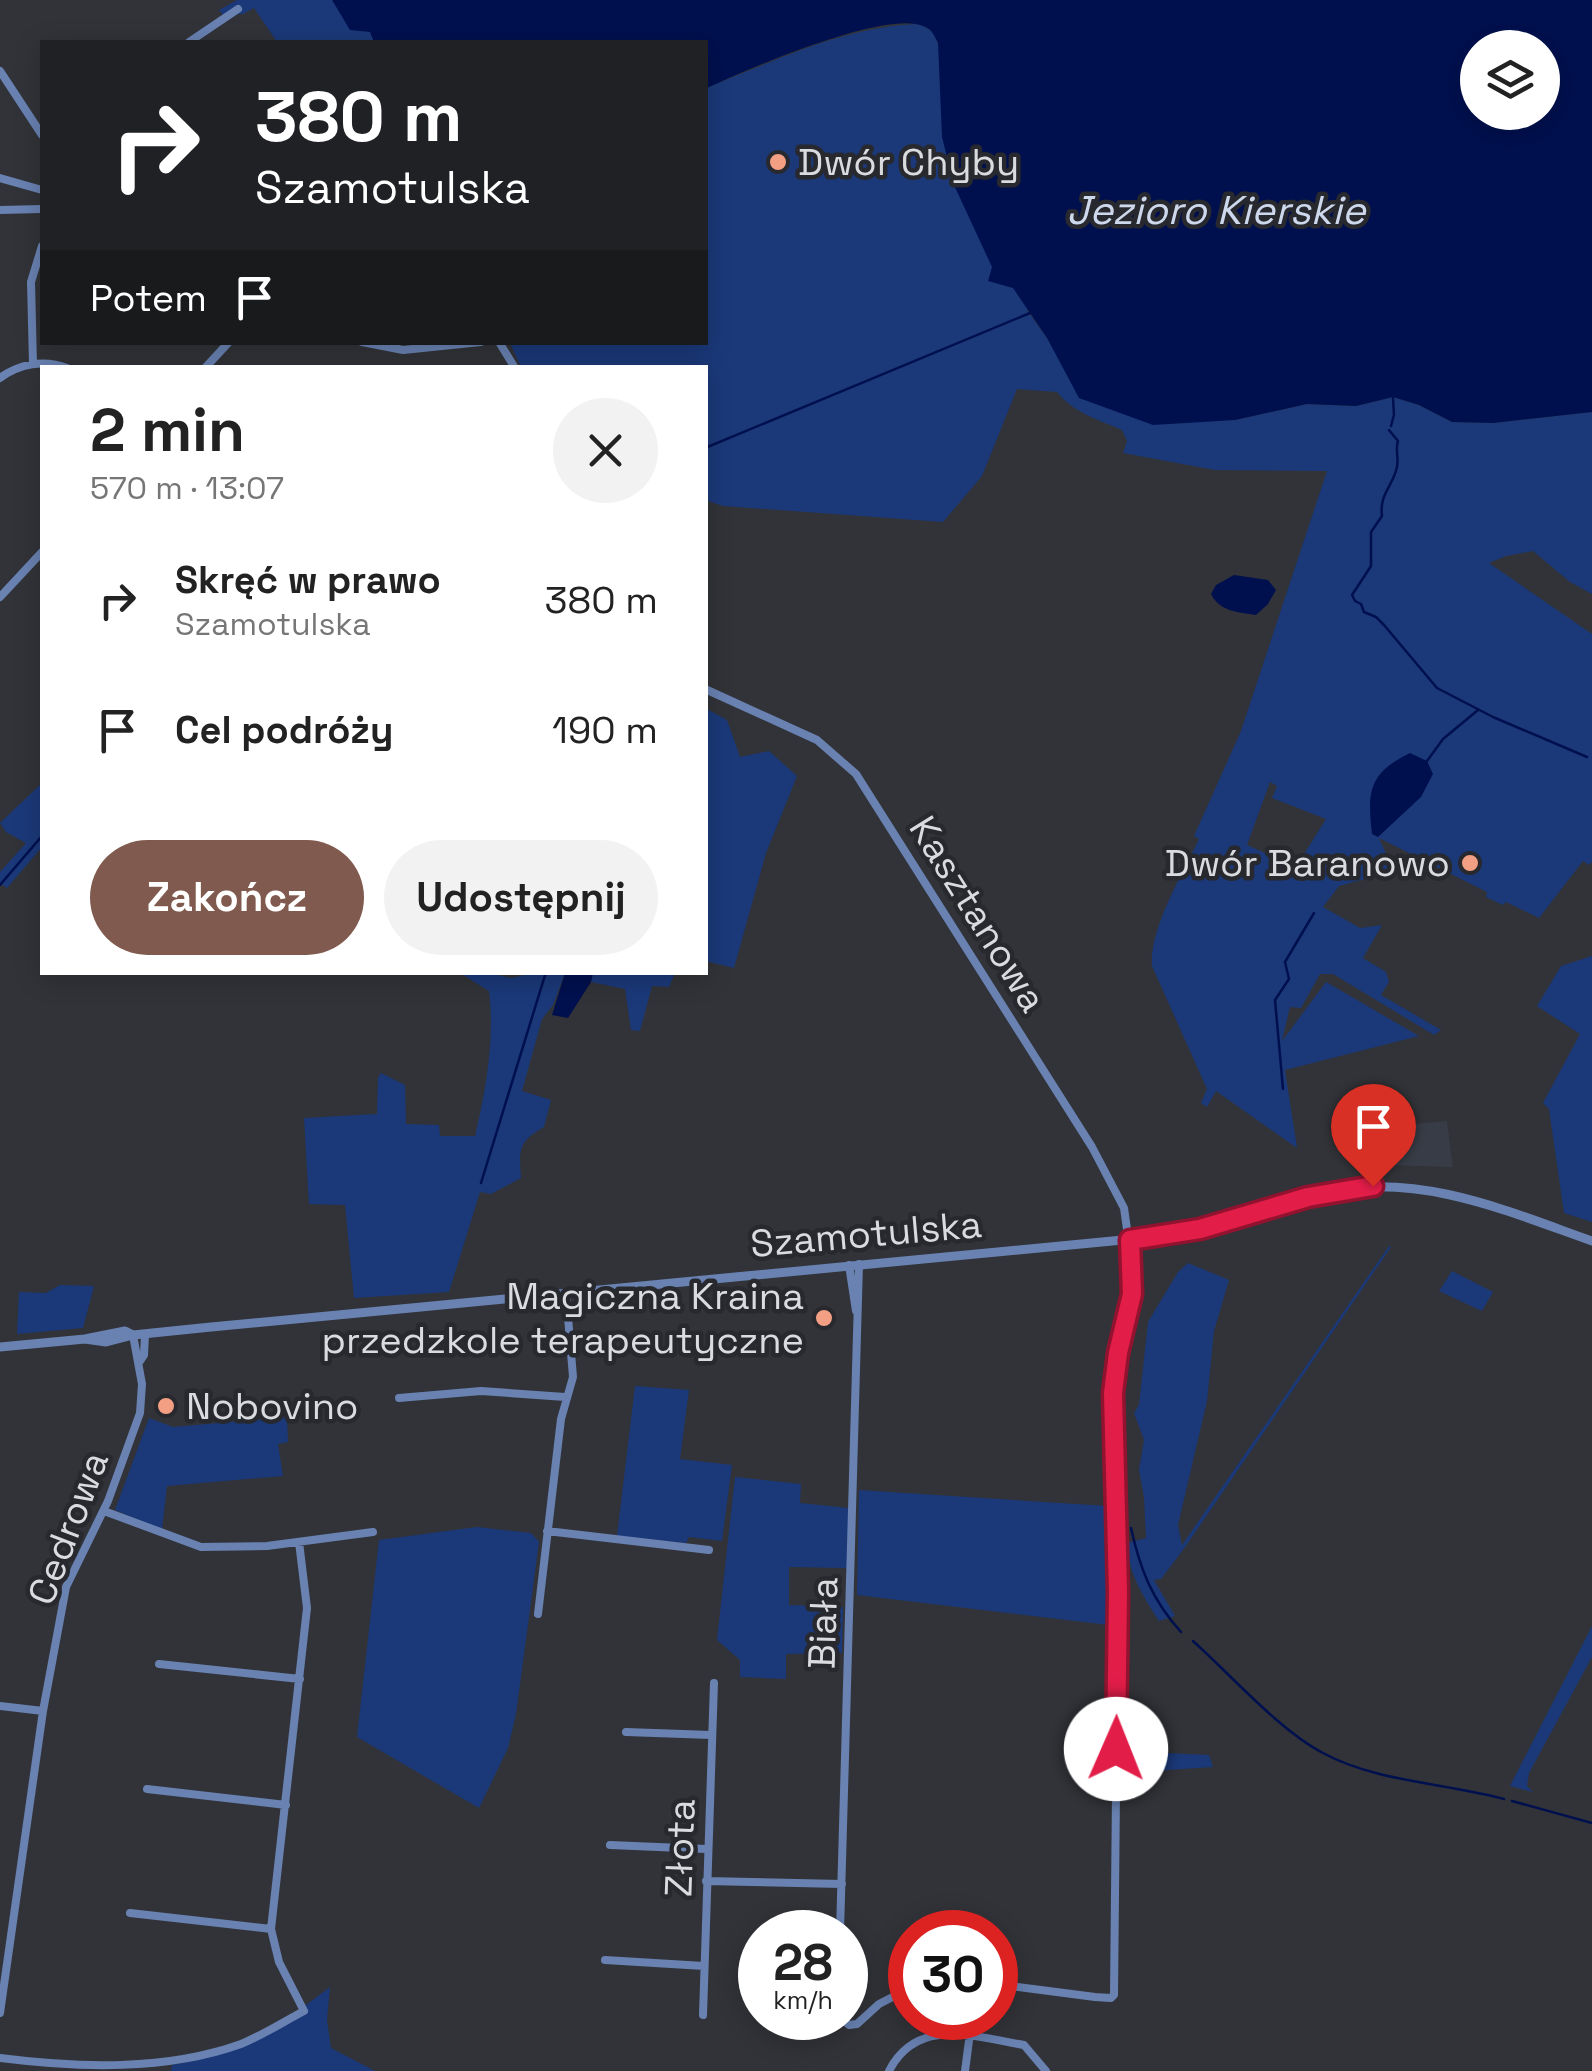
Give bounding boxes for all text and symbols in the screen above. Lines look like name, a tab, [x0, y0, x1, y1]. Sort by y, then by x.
map controls	[1460, 30, 1560, 130]
button: layers	[1460, 30, 1560, 130]
text: 380 m	[255, 72, 462, 161]
icon: right	[90, 80, 220, 210]
place label: Dwór Chyby	[798, 138, 1019, 186]
marker: Dwór Chyby	[767, 151, 789, 173]
text: Szamotulska	[255, 159, 530, 216]
water label: Jezioro Kierskie	[1066, 185, 1367, 236]
icon: arrive	[227, 270, 282, 325]
text: Potem	[90, 274, 207, 322]
text: 2 min	[90, 392, 245, 469]
button: close	[553, 398, 658, 503]
text: 570 m · 13:07	[90, 468, 284, 508]
text: Skręć w prawo	[175, 556, 441, 604]
icon: right	[90, 573, 145, 628]
text: 380 m	[545, 576, 658, 624]
text: Szamotulska	[175, 604, 371, 644]
icon: arrive	[90, 703, 145, 758]
text: Cel podróży	[175, 706, 393, 754]
text: 190 m	[552, 706, 658, 754]
street label: Kasztanowa	[899, 807, 1057, 1021]
place label: Dwór Baranowo	[1165, 839, 1450, 887]
button: Zakończ	[90, 840, 364, 955]
button: Udostępnij	[384, 840, 658, 955]
marker: Dwór Baranowo	[1459, 852, 1481, 874]
pin	[1331, 1084, 1416, 1187]
icon: arrive	[1346, 1099, 1401, 1154]
street label: Szamotulska	[748, 1200, 984, 1268]
place label: Magiczna Kraina przedzkole terapeutyczne	[321, 1272, 804, 1364]
marker: Magiczna Kraina przedzkole terapeutyczne	[813, 1307, 835, 1329]
place label: Nobovino	[186, 1382, 358, 1430]
marker: Nobovino	[155, 1395, 177, 1417]
street label: Cedrowa	[17, 1445, 119, 1611]
street label: Biała	[797, 1576, 849, 1670]
position arrow	[1064, 1697, 1168, 1801]
street label: Złota	[654, 1798, 706, 1898]
speed limit sign: 30	[888, 1910, 1018, 2040]
text: 28	[773, 1931, 833, 1995]
text: km/h	[773, 1984, 833, 2016]

